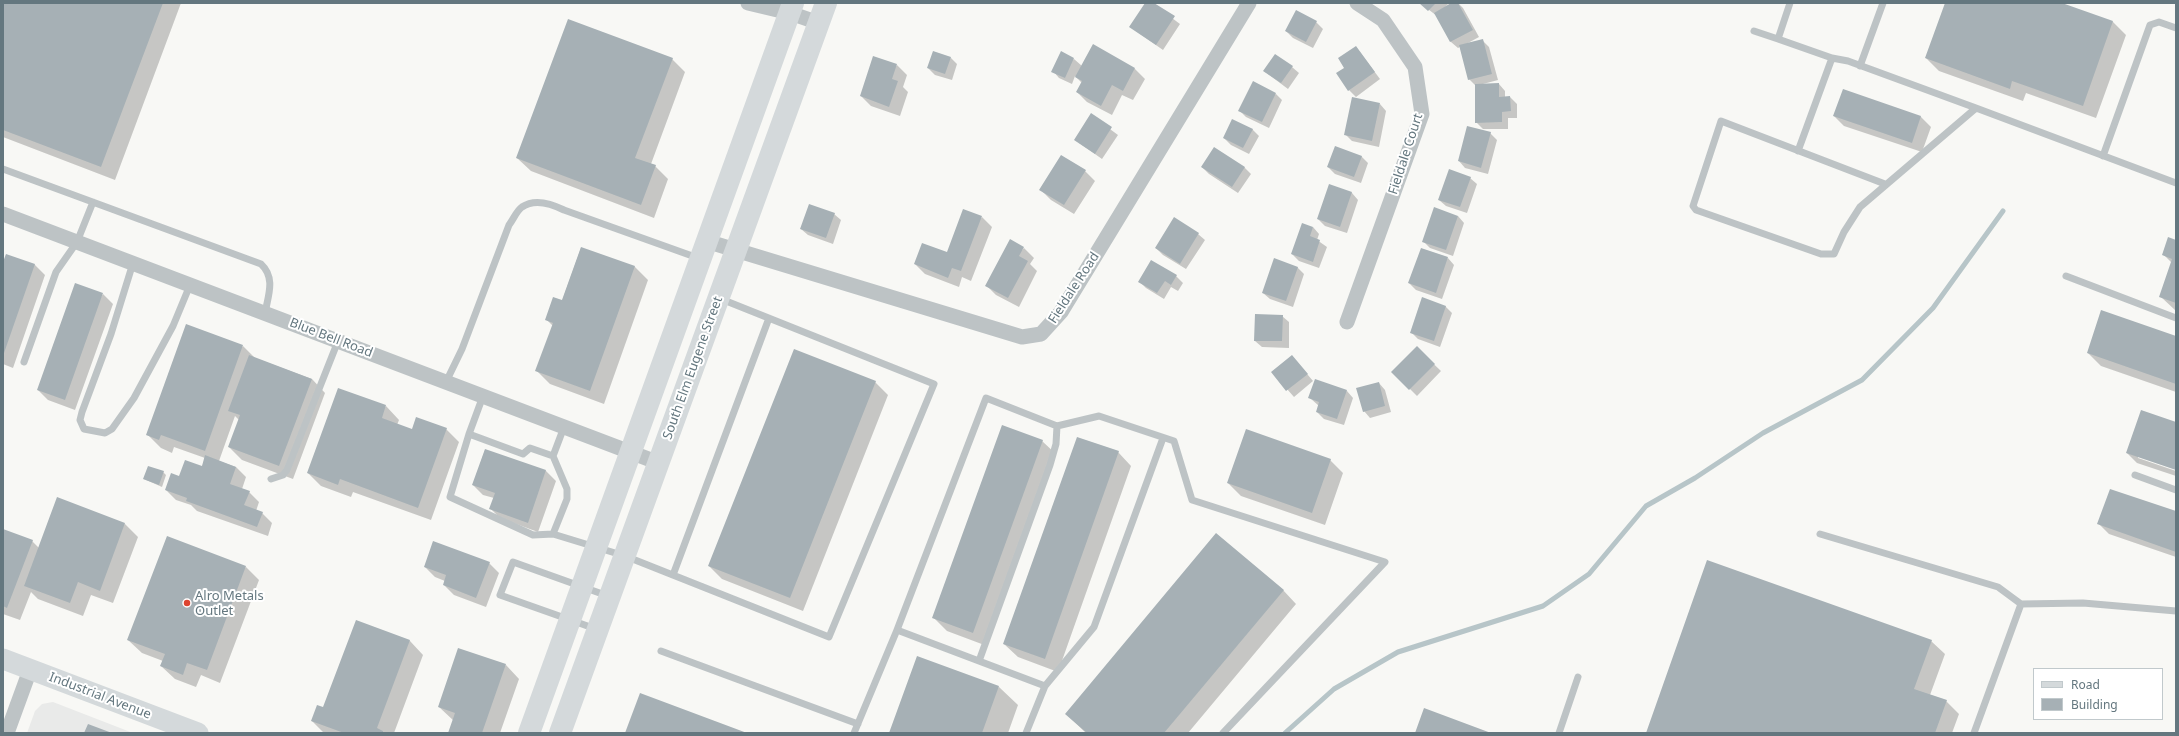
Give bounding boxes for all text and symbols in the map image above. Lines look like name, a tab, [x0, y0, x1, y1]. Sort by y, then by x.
street label: Fieldale Court	[1386, 111, 1426, 197]
street label: Fieldale Road	[1045, 250, 1103, 326]
street label: South Elm Eugene Street	[660, 294, 726, 442]
street label: Blue Bell Road	[287, 315, 375, 361]
place label: Alro Metals Outlet	[195, 588, 264, 619]
marker: Alro Metals Outlet	[182, 598, 192, 608]
legend	[2033, 668, 2163, 720]
street label: Industrial Avenue	[47, 669, 153, 723]
text: Road	[2071, 676, 2100, 693]
text: Building	[2071, 696, 2118, 713]

